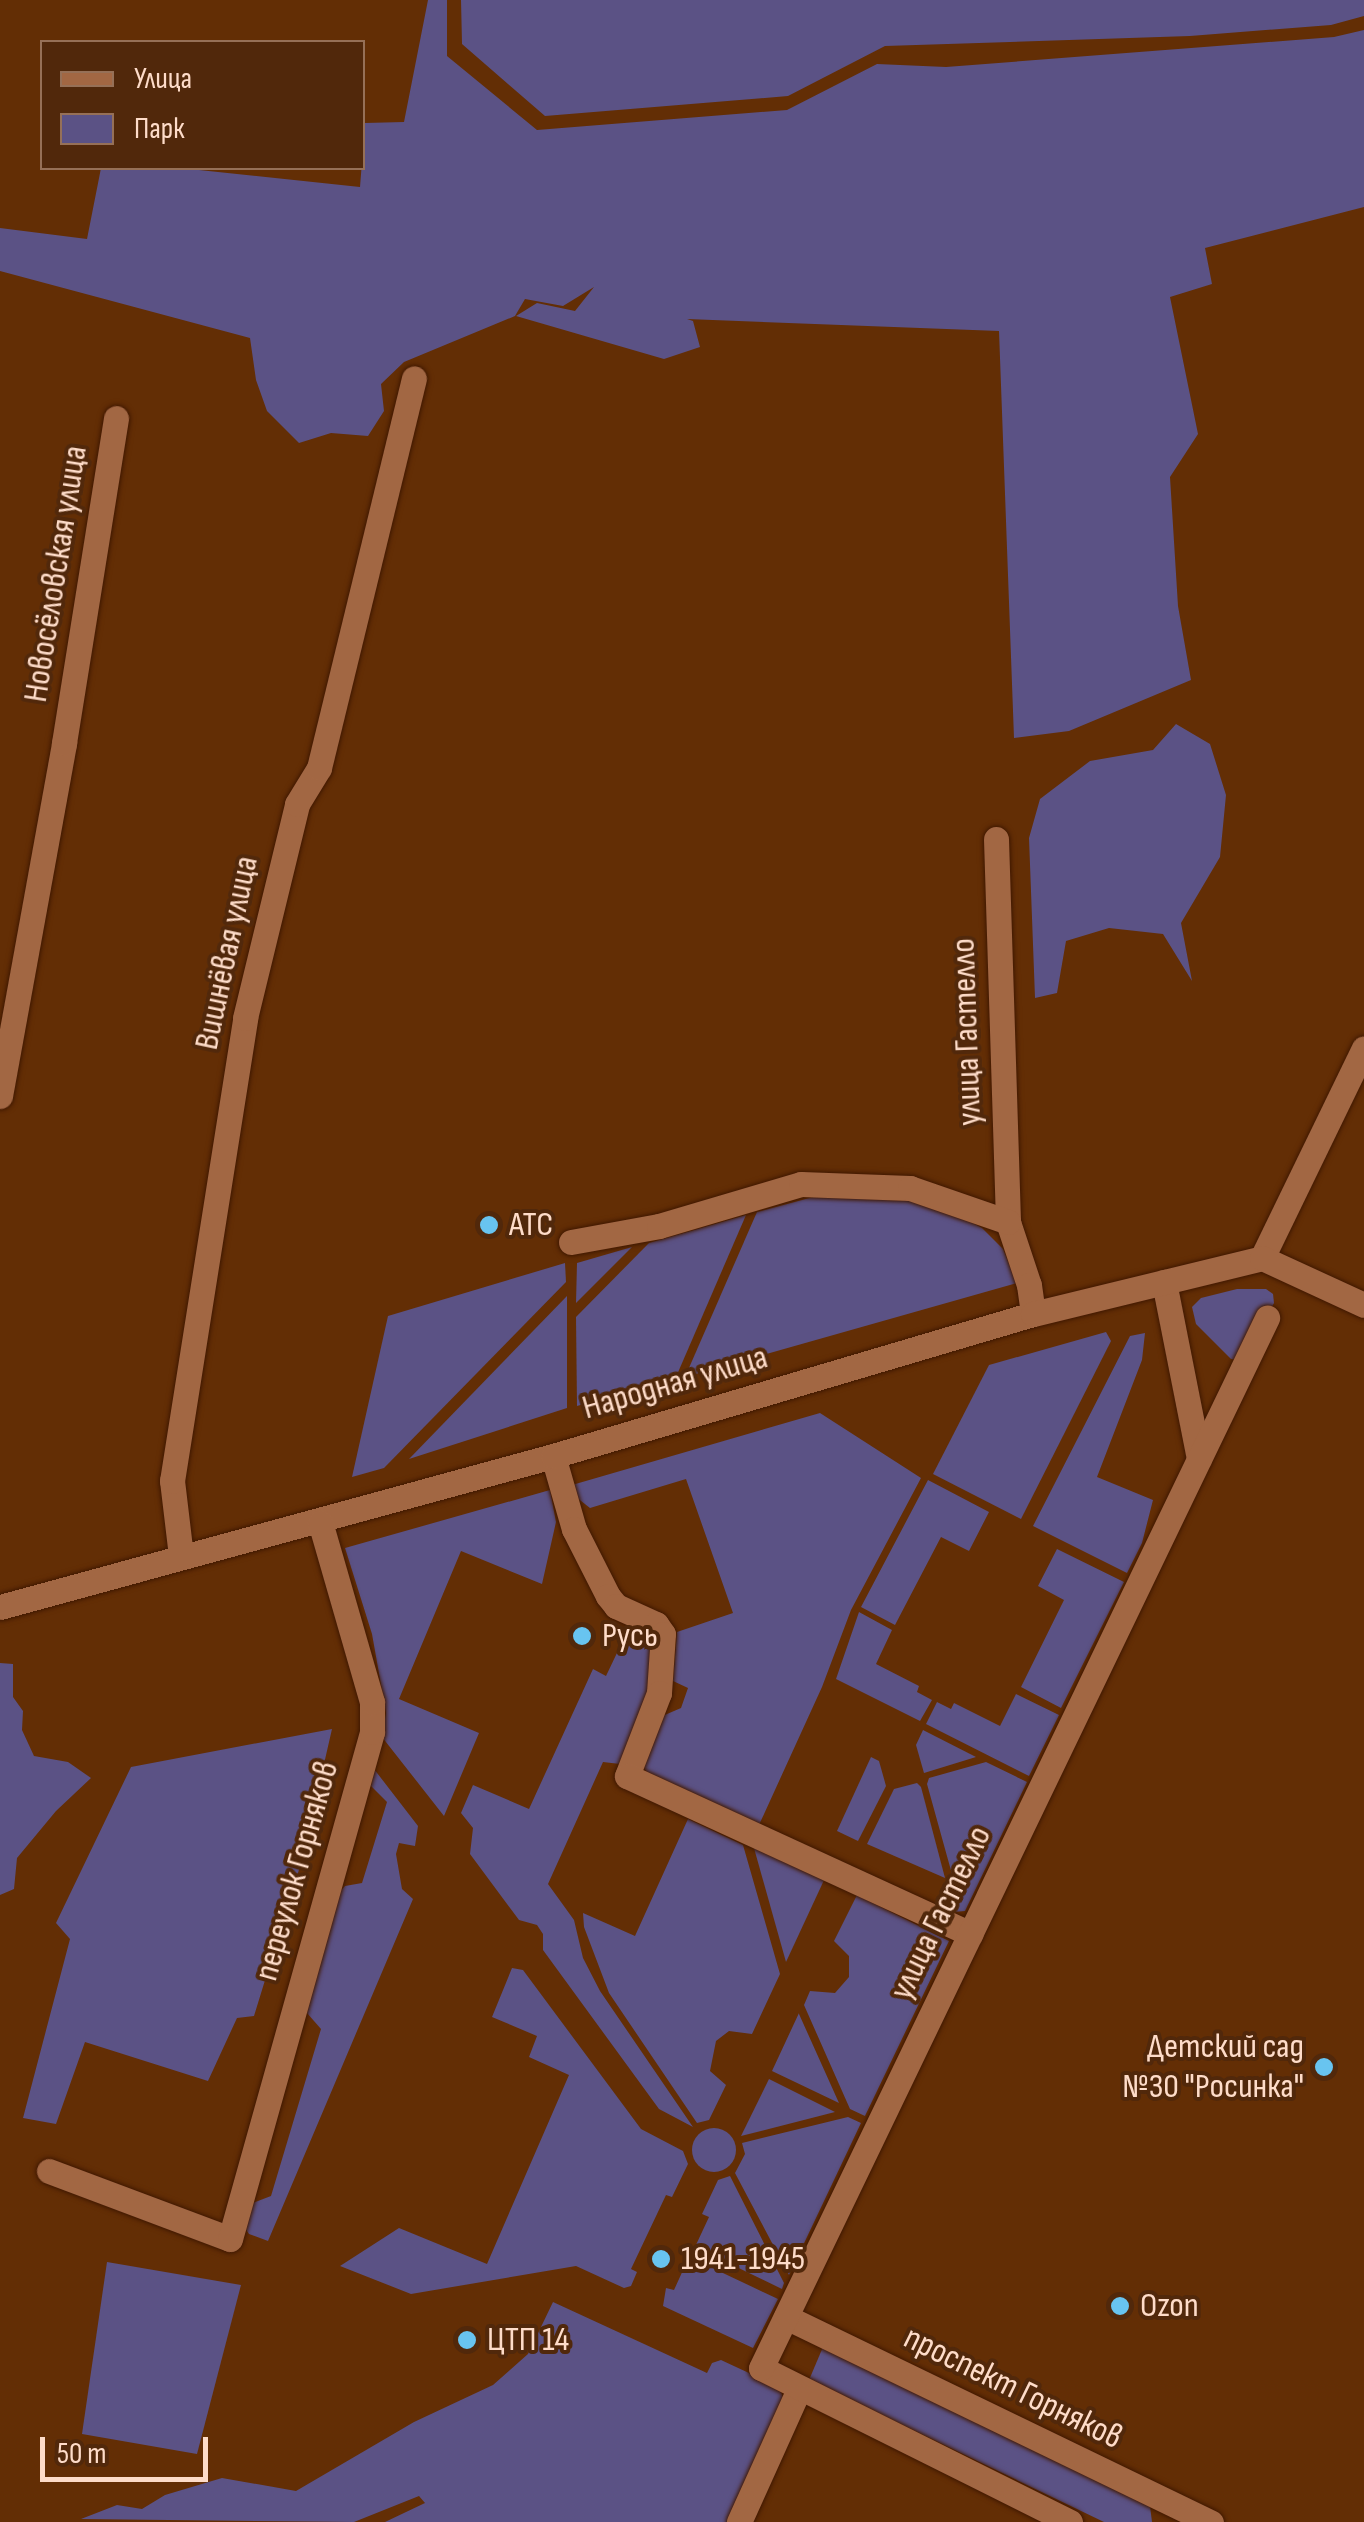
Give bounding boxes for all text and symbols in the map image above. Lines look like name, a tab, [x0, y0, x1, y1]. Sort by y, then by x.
legend	[40, 40, 365, 170]
text: Улица	[134, 61, 192, 97]
text: Парк	[134, 111, 185, 147]
street label: Новосёловская улица	[15, 443, 97, 705]
street label: Вишнёвая улица	[186, 852, 268, 1054]
street label: улица Гастелло	[943, 937, 991, 1127]
place label: АТС	[509, 1204, 553, 1246]
marker: АТС	[478, 1214, 500, 1236]
street label: Народная улица	[578, 1337, 772, 1429]
place label: Русь	[602, 1615, 658, 1657]
marker: Русь	[571, 1625, 593, 1647]
street label: переулок Горняков	[246, 1756, 348, 1986]
street label: улица Гастелло	[881, 1819, 1001, 2007]
place label: Детский сад №30 "Росинка"	[1122, 2026, 1304, 2108]
marker: Детский сад №30 "Росинка"	[1313, 2056, 1335, 2078]
place label: 1941-1945	[681, 2238, 805, 2280]
marker: 1941-1945	[650, 2248, 672, 2270]
place label: Ozon	[1140, 2285, 1199, 2327]
marker: Ozon	[1109, 2295, 1131, 2317]
street label: проспект Горняков	[897, 2317, 1129, 2459]
place label: ЦТП 14	[487, 2319, 569, 2361]
marker: ЦТП 14	[456, 2329, 478, 2351]
scale bar	[45, 2417, 212, 2479]
text: 50 m	[57, 2436, 106, 2472]

